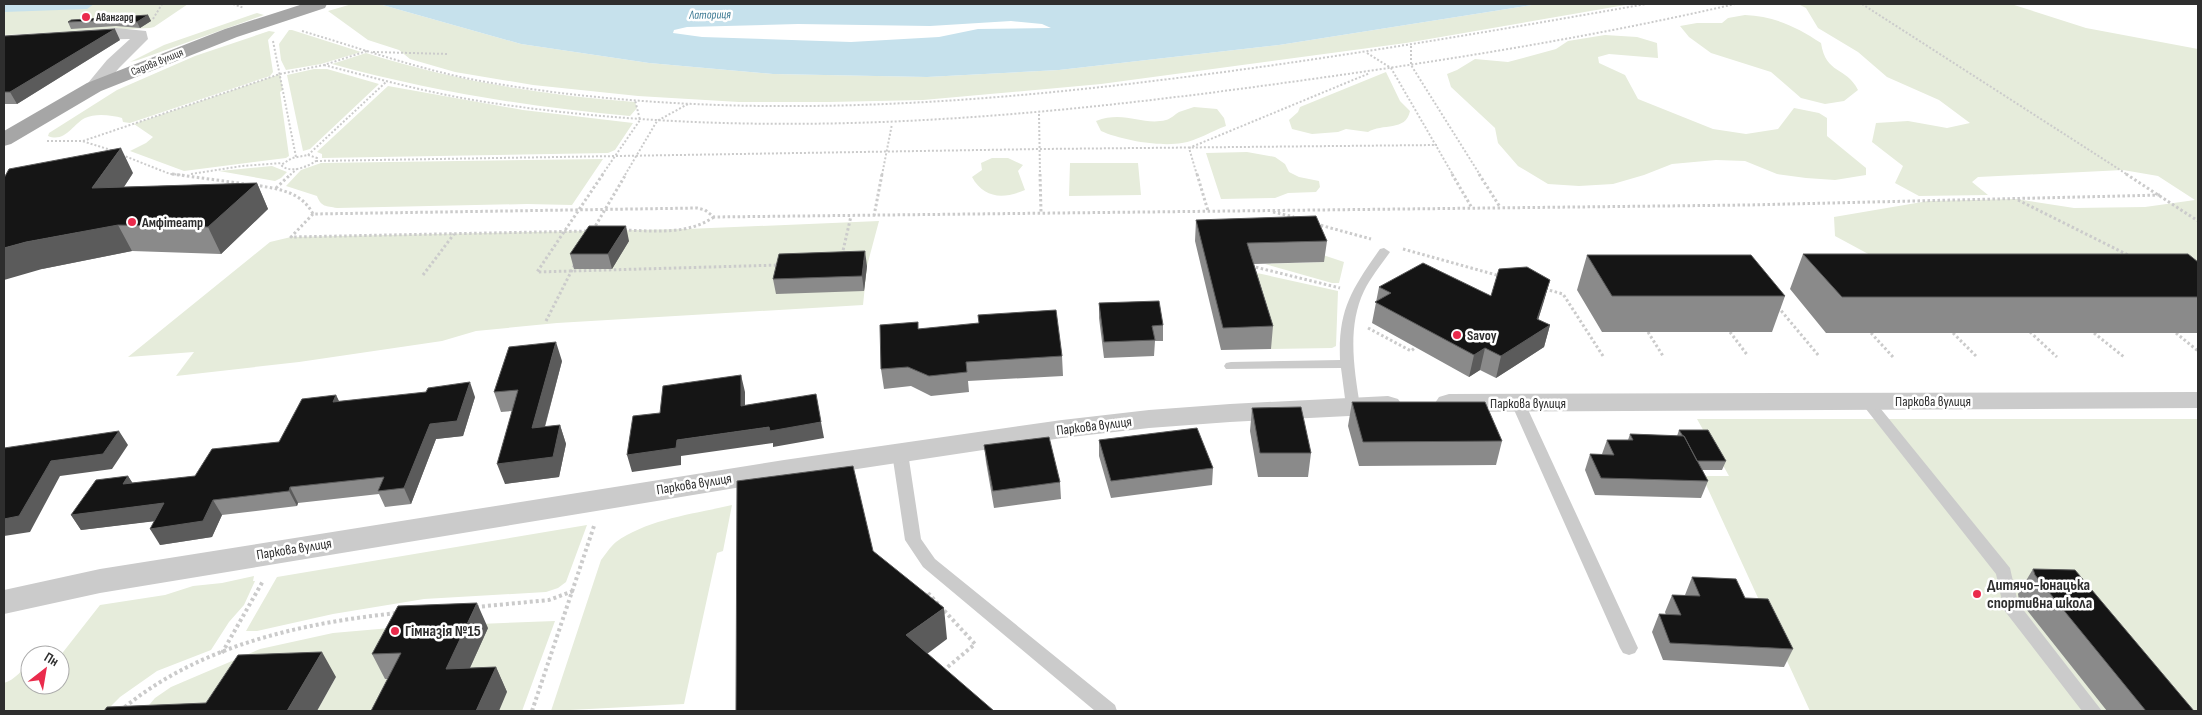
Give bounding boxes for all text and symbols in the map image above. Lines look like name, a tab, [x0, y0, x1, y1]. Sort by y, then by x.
water label: Латориця	[688, 7, 731, 23]
marker: Авангард	[80, 11, 92, 23]
place label: Авангард	[95, 11, 134, 24]
street label: Садова вулиця	[129, 46, 185, 78]
place label: Амфітеатр	[141, 214, 203, 231]
marker: Амфітеатр	[126, 216, 138, 228]
place label: Savoy	[1467, 327, 1497, 344]
marker: Savoy	[1451, 329, 1463, 341]
street label: Паркова вулиця	[1895, 393, 1971, 410]
street label: Паркова вулиця	[1490, 395, 1566, 412]
street label: Паркова вулиця	[1055, 413, 1133, 439]
street label: Паркова вулиця	[655, 470, 733, 498]
street label: Паркова вулиця	[255, 535, 333, 563]
place label: Дитячо-юнацька спортивна школа	[1987, 576, 2092, 613]
marker: Дитячо-юнацька спортивна школа	[1971, 588, 1983, 600]
place label: Гімназія №15	[405, 622, 481, 641]
marker: Гімназія №15	[389, 625, 401, 637]
north arrow	[20, 645, 70, 695]
text: Пн	[41, 649, 62, 670]

